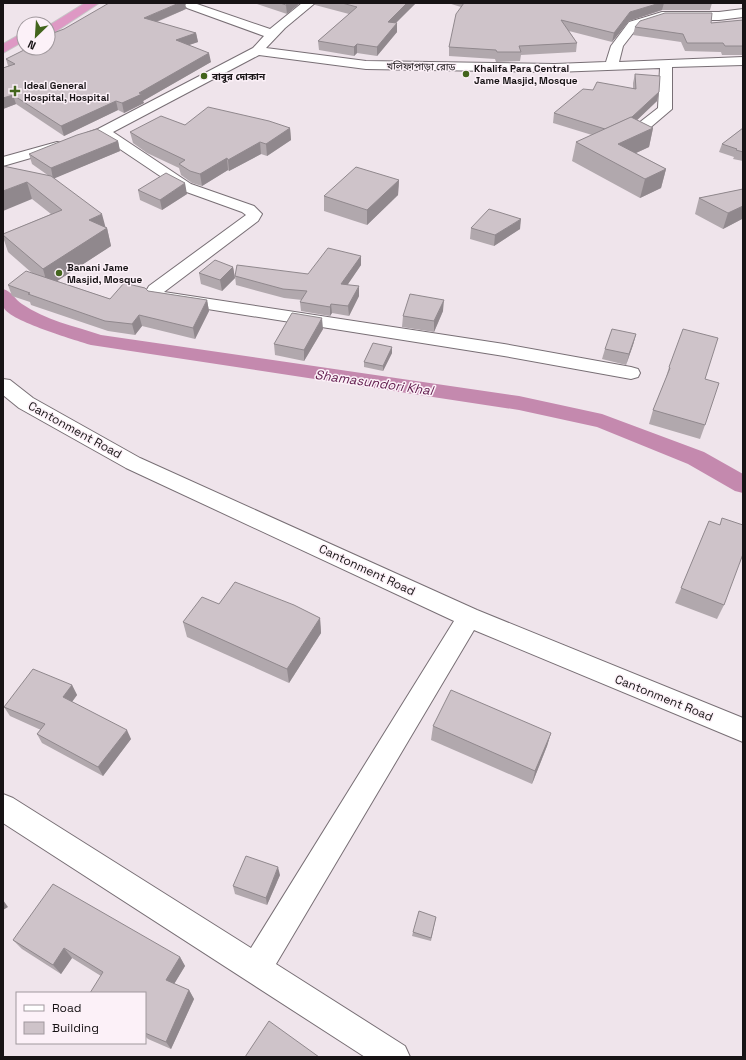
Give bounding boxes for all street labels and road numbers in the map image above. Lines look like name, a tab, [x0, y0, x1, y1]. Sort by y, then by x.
street label: খলিফাপাড়া রোড	[386, 59, 457, 74]
street label: Cantonment Road	[25, 398, 125, 462]
street label: Cantonment Road	[316, 541, 418, 599]
street label: Cantonment Road	[613, 671, 715, 725]

